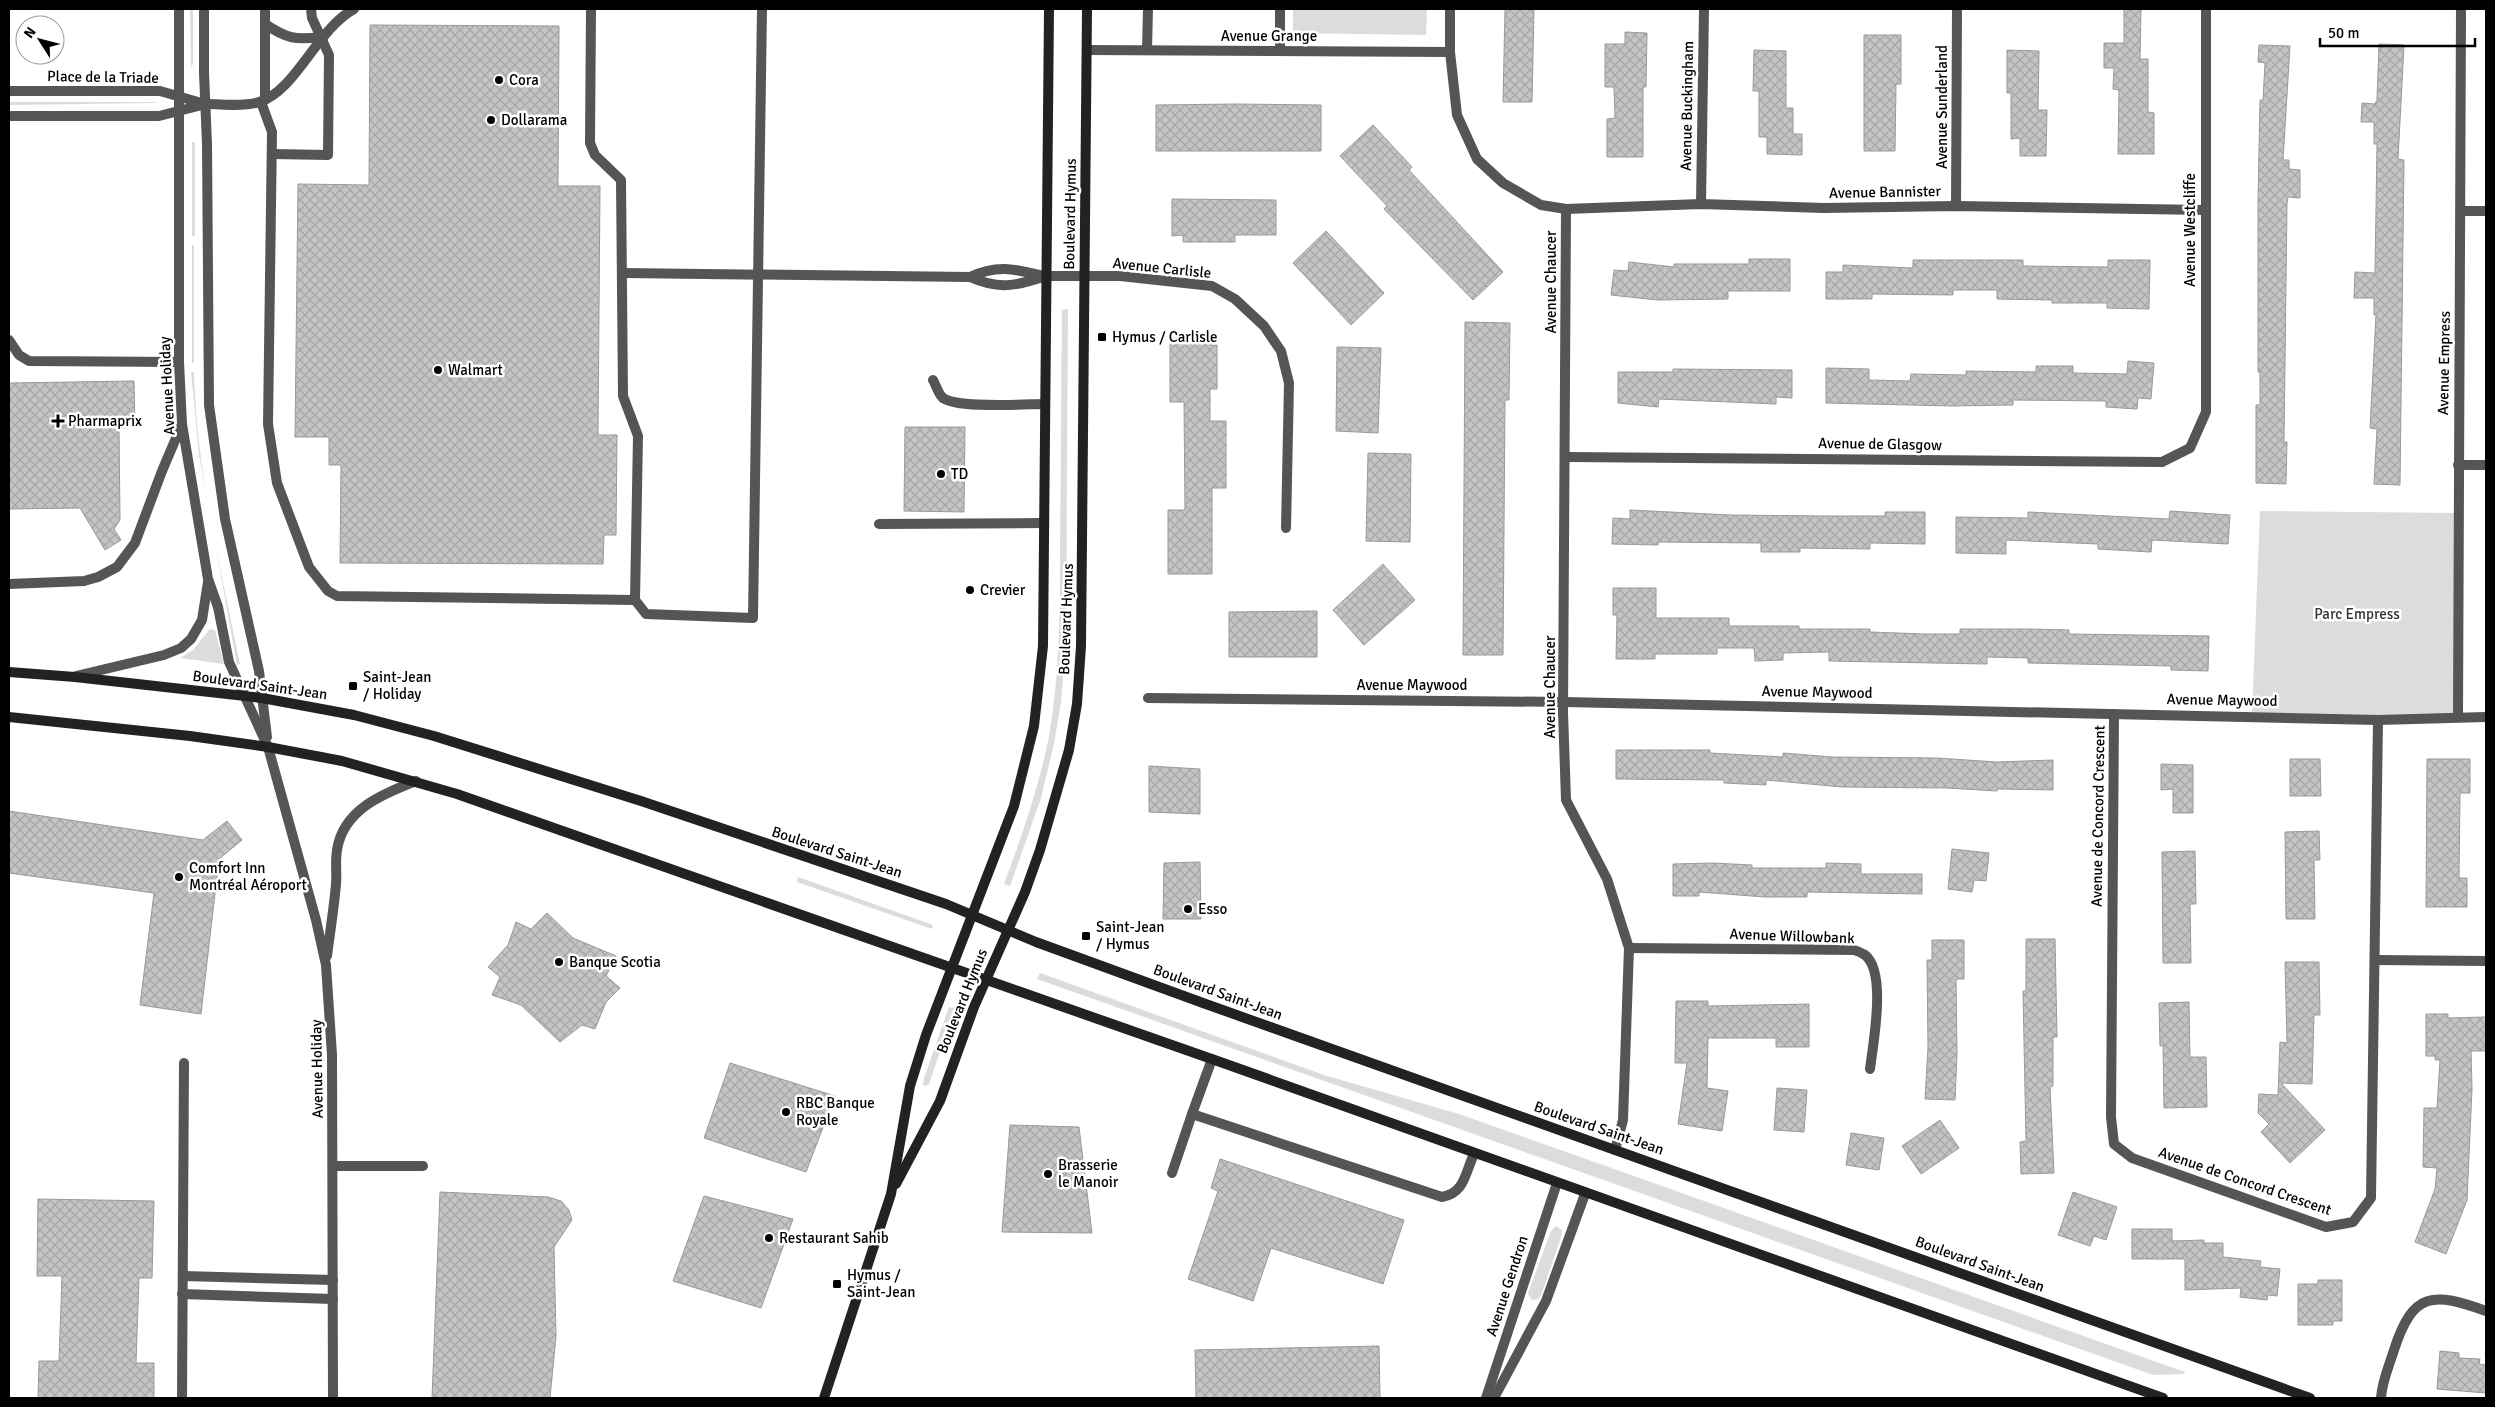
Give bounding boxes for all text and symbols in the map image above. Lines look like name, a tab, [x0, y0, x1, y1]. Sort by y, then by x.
north arrow	[15, 15, 65, 65]
scale bar	[2320, 15, 2475, 47]
text: N	[20, 24, 40, 42]
text: 50 m	[2328, 24, 2359, 42]
street label: Avenue Grange	[1221, 27, 1317, 45]
street label: Avenue Buckingham	[1677, 41, 1697, 171]
street label: Avenue Sunderland	[1933, 45, 1951, 169]
street label: Place de la Triade	[47, 67, 159, 87]
place label: Cora	[509, 71, 539, 89]
marker: Cora	[493, 74, 505, 86]
place label: Dollarama	[501, 111, 567, 129]
marker: Dollarama	[485, 114, 497, 126]
street label: Boulevard Hymus	[1060, 158, 1080, 270]
street label: Avenue Westcliffe	[2181, 173, 2199, 287]
street label: Avenue Bannister	[1829, 182, 1942, 202]
street label: Avenue Chaucer	[1542, 230, 1560, 334]
street label: Avenue Carlisle	[1112, 254, 1212, 282]
street label: Avenue Empress	[2434, 310, 2454, 415]
place label: Hymus / Carlisle	[1112, 328, 1218, 346]
marker: Hymus / Carlisle	[1096, 331, 1108, 343]
street label: Avenue Holiday	[155, 336, 179, 436]
place label: Walmart	[448, 361, 503, 379]
marker: Walmart	[432, 364, 444, 376]
place label: Pharmaprix	[68, 412, 142, 430]
marker: Pharmaprix	[52, 415, 64, 427]
street label: Avenue de Glasgow	[1818, 434, 1942, 454]
place label: TD	[951, 465, 968, 483]
marker: TD	[935, 468, 947, 480]
street label: Boulevard Hymus	[1055, 563, 1077, 675]
place label: Crevier	[980, 581, 1026, 599]
marker: Crevier	[964, 584, 976, 596]
park label: Parc Empress	[2314, 605, 2400, 623]
street label: Avenue Chaucer	[1541, 635, 1559, 739]
street label: Boulevard Saint-Jean	[191, 667, 329, 703]
place label: Saint-Jean / Holiday	[363, 668, 431, 703]
street label: Avenue Maywood	[1357, 676, 1468, 694]
marker: Saint-Jean / Holiday	[347, 680, 359, 692]
street label: Avenue Maywood	[1761, 682, 1873, 702]
street label: Avenue Maywood	[2166, 690, 2278, 710]
street label: Avenue de Concord Crescent	[2087, 725, 2109, 907]
street label: Boulevard Saint-Jean	[769, 822, 905, 882]
place label: Comfort Inn Montréal Aéroport	[189, 859, 307, 894]
marker: Comfort Inn Montréal Aéroport	[173, 871, 185, 883]
place label: Esso	[1198, 900, 1228, 918]
marker: Esso	[1182, 903, 1194, 915]
place label: Saint-Jean / Hymus	[1096, 918, 1164, 953]
street label: Avenue Willowbank	[1729, 925, 1855, 947]
marker: Saint-Jean / Hymus	[1080, 930, 1092, 942]
street label: Boulevard Hymus	[933, 946, 991, 1056]
place label: Banque Scotia	[569, 953, 661, 971]
marker: Banque Scotia	[553, 956, 565, 968]
street label: Boulevard Saint-Jean	[1151, 960, 1285, 1024]
street label: Avenue Holiday	[307, 1019, 327, 1119]
place label: RBC Banque Royale	[796, 1094, 875, 1129]
street label: Boulevard Saint-Jean	[1532, 1097, 1666, 1159]
marker: RBC Banque Royale	[780, 1106, 792, 1118]
street label: Avenue de Concord Crescent	[2156, 1143, 2334, 1219]
place label: Brasserie le Manoir	[1058, 1156, 1119, 1191]
marker: Brasserie le Manoir	[1042, 1168, 1054, 1180]
place label: Restaurant Sahib	[779, 1229, 889, 1247]
marker: Restaurant Sahib	[763, 1232, 775, 1244]
street label: Boulevard Saint-Jean	[1913, 1232, 2047, 1296]
street label: Avenue Gendron	[1482, 1233, 1532, 1339]
place label: Hymus / Saint-Jean	[847, 1266, 915, 1301]
marker: Hymus / Saint-Jean	[831, 1278, 843, 1290]

